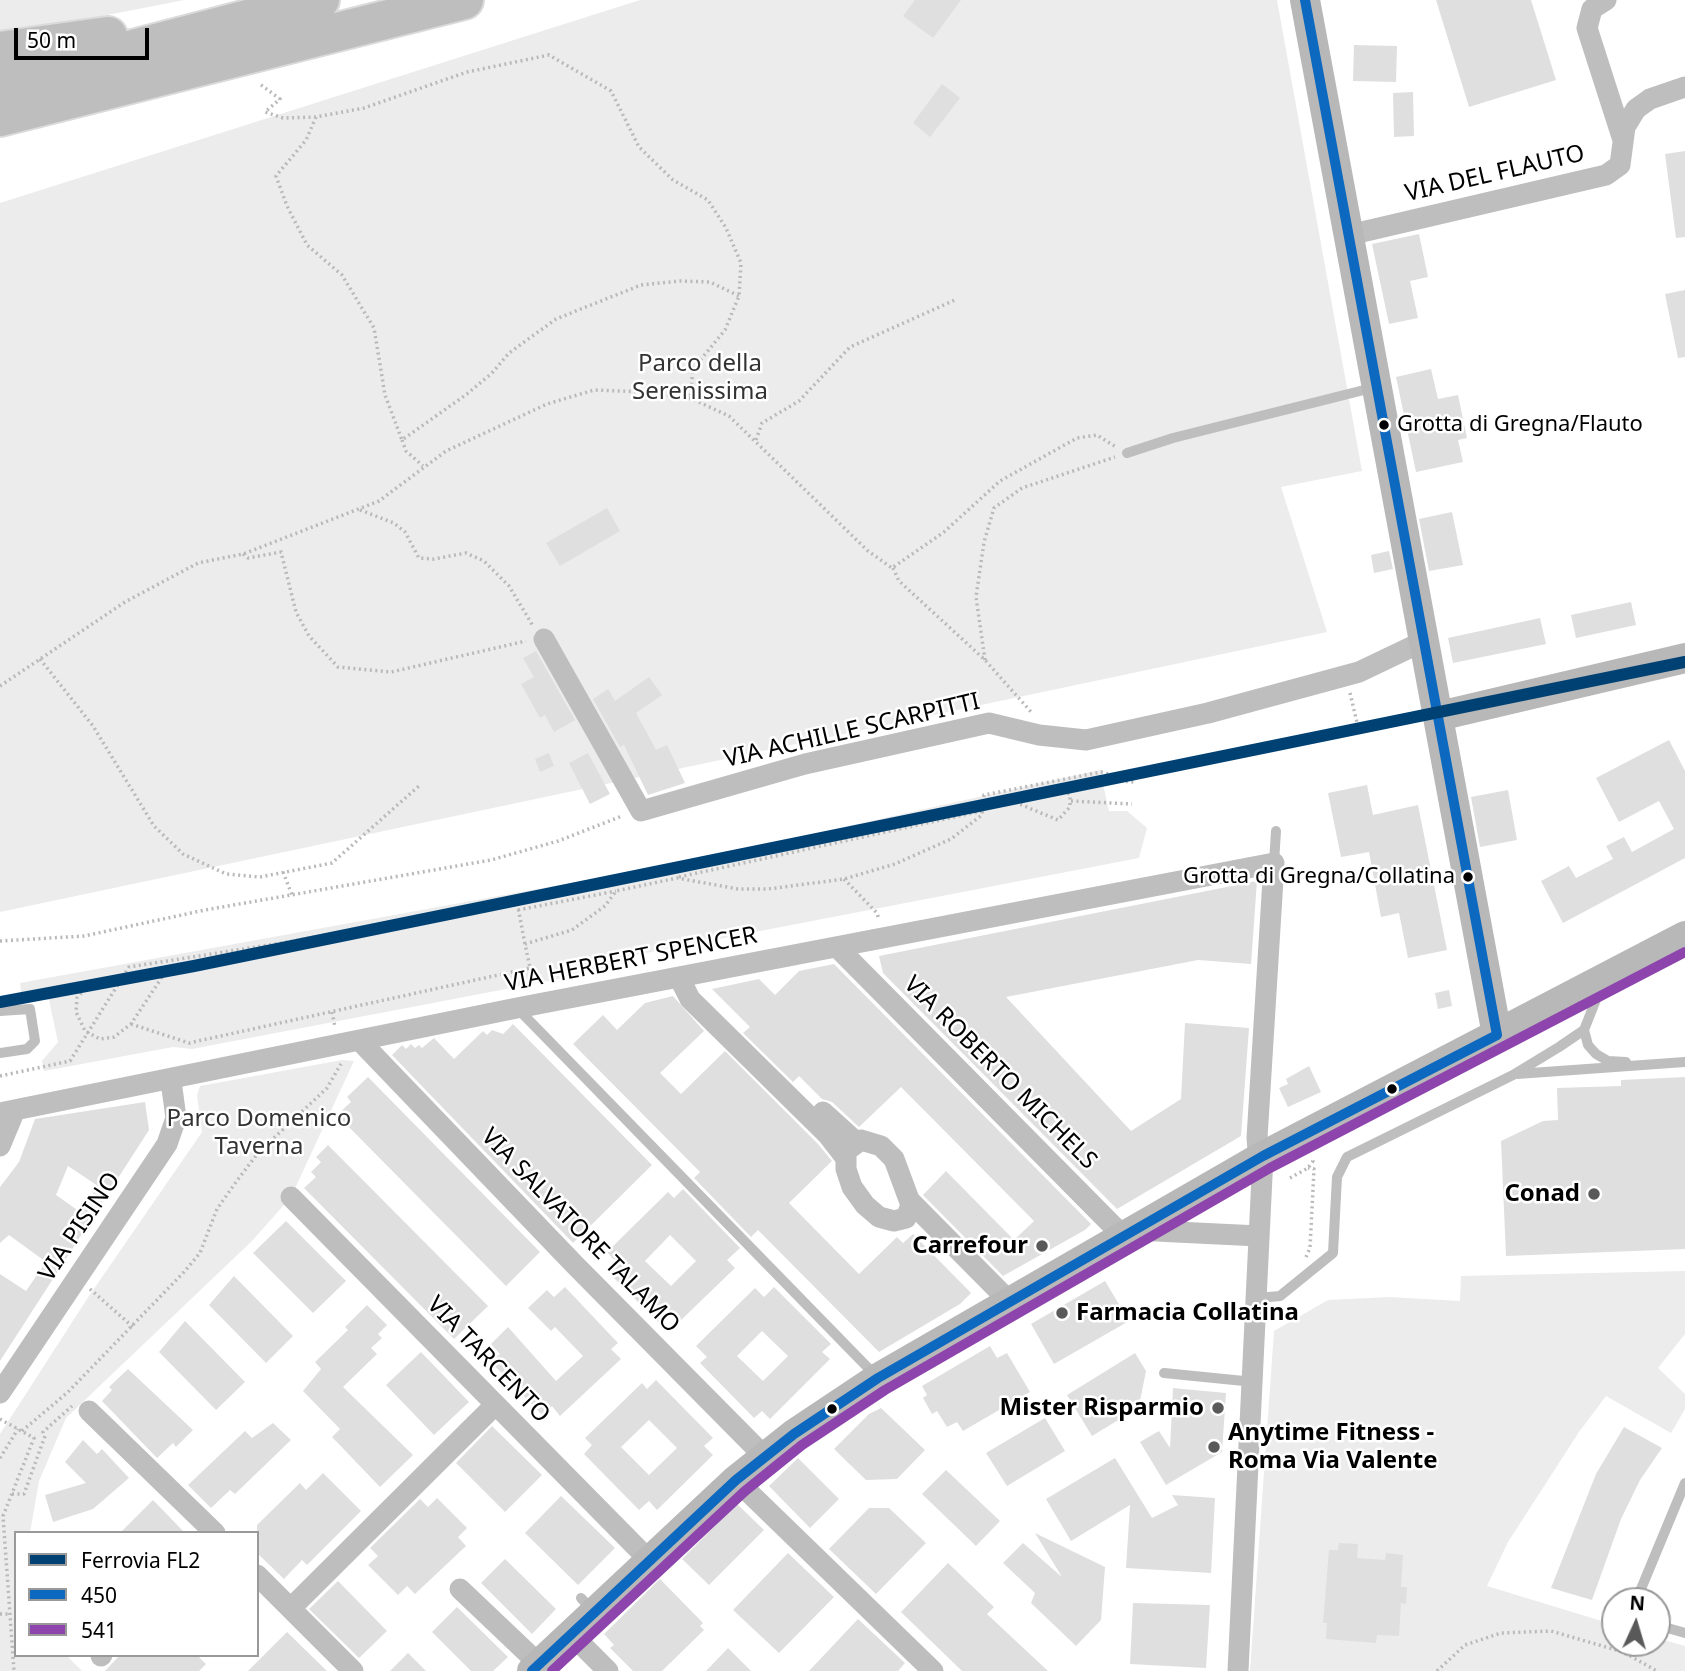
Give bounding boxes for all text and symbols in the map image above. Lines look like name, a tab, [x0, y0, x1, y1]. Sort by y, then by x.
scale bar	[18, 14, 152, 58]
text: 50 m	[27, 26, 76, 54]
street label: VIA DEL FLAUTO	[1402, 139, 1588, 209]
park label: Parco della Serenissima	[632, 350, 768, 406]
place label: Grotta di Gregna/Flauto	[1397, 412, 1643, 438]
marker: Grotta di Gregna/Flauto	[1377, 418, 1391, 432]
street label: VIA ACHILLE SCARPITTI	[721, 688, 983, 774]
place label: Grotta di Gregna/Collatina	[1183, 864, 1455, 890]
marker: Grotta di Gregna/Collatina	[1461, 870, 1475, 884]
street label: VIA HERBERT SPENCER	[502, 921, 760, 999]
street label: VIA ROBERTO MICHELS	[897, 970, 1103, 1176]
unlabelled marker	[1385, 1082, 1399, 1096]
park label: Parco Domenico Taverna	[167, 1105, 351, 1161]
street label: VIA SALVATORE TALAMO	[475, 1123, 685, 1339]
street label: VIA PISINO	[33, 1167, 127, 1287]
place label: Conad	[1504, 1180, 1580, 1208]
marker: Conad	[1586, 1186, 1602, 1202]
place label: Carrefour	[912, 1232, 1028, 1260]
marker: Carrefour	[1034, 1238, 1050, 1254]
street label: VIA TARCENTO	[421, 1291, 555, 1429]
place label: Farmacia Collatina	[1076, 1299, 1299, 1327]
marker: Farmacia Collatina	[1054, 1305, 1070, 1321]
place label: Mister Risparmio	[1000, 1394, 1204, 1422]
marker: Mister Risparmio	[1210, 1400, 1226, 1416]
unlabelled marker	[825, 1402, 839, 1416]
place label: Anytime Fitness - Roma Via Valente	[1228, 1419, 1437, 1475]
marker: Anytime Fitness - Roma Via Valente	[1206, 1439, 1222, 1455]
legend	[14, 1531, 259, 1657]
text: Ferrovia FL2	[81, 1546, 200, 1574]
text: 450	[81, 1581, 117, 1609]
north arrow	[1601, 1587, 1671, 1657]
text: N	[1629, 1590, 1646, 1617]
text: 541	[81, 1616, 117, 1644]

